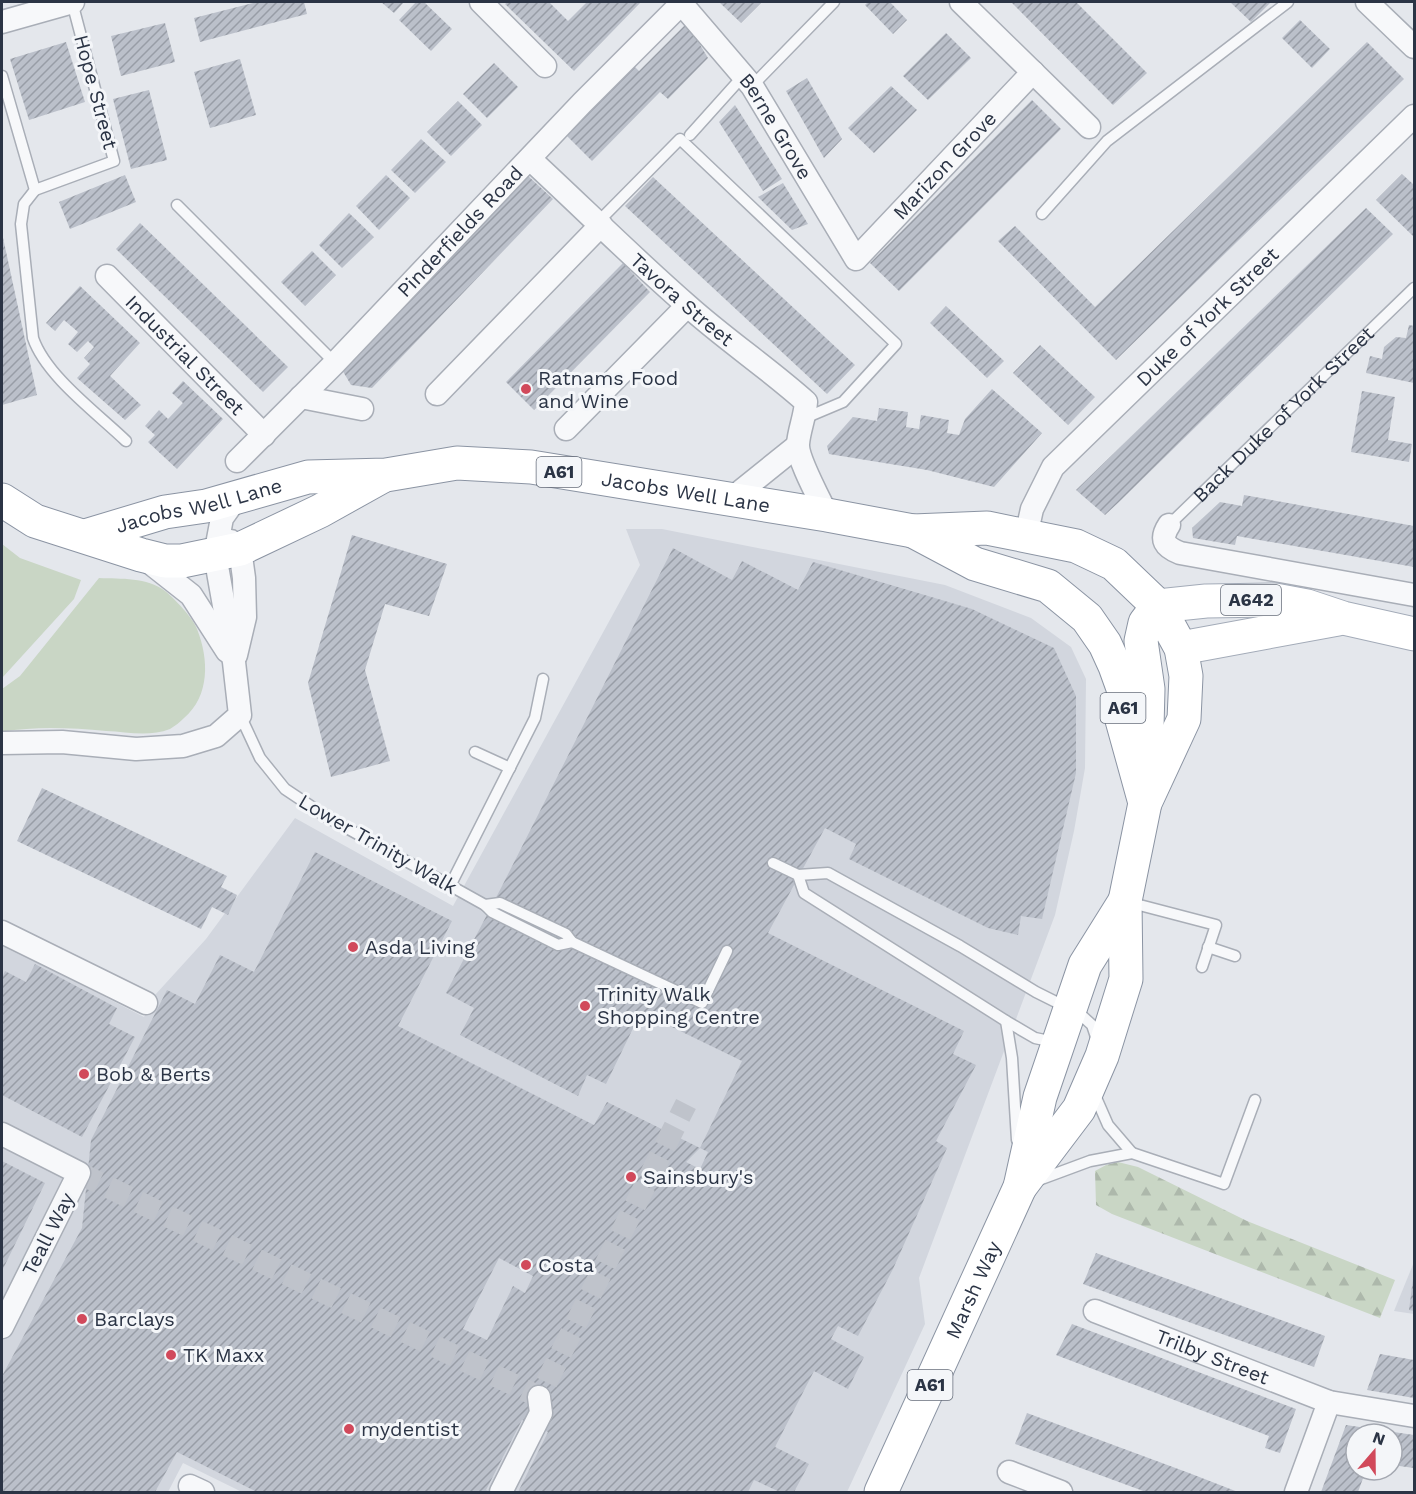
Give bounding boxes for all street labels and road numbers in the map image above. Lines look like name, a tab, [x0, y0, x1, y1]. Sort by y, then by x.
street label: Hope Street	[69, 32, 123, 153]
street label: Berne Grove	[734, 68, 817, 184]
street label: Marizon Grove	[888, 106, 1001, 224]
street label: Pinderfields Road	[392, 161, 528, 302]
street label: Duke of York Street	[1131, 242, 1284, 391]
street label: Tavora Street	[625, 248, 739, 351]
street label: Industrial Street	[120, 290, 250, 421]
street label: Back Duke of York Street	[1188, 321, 1379, 507]
road number: A61	[536, 457, 582, 487]
street label: Jacobs Well Lane	[600, 467, 772, 518]
street label: Jacobs Well Lane	[113, 473, 285, 538]
road number: A642	[1221, 585, 1281, 615]
road number: A61	[1100, 693, 1146, 723]
street label: Lower Trinity Walk	[295, 789, 461, 899]
street label: Teall Way	[17, 1188, 79, 1280]
street label: Marsh Way	[940, 1237, 1006, 1343]
street label: Trilby Street	[1152, 1324, 1273, 1390]
road number: A61	[908, 1370, 952, 1400]

